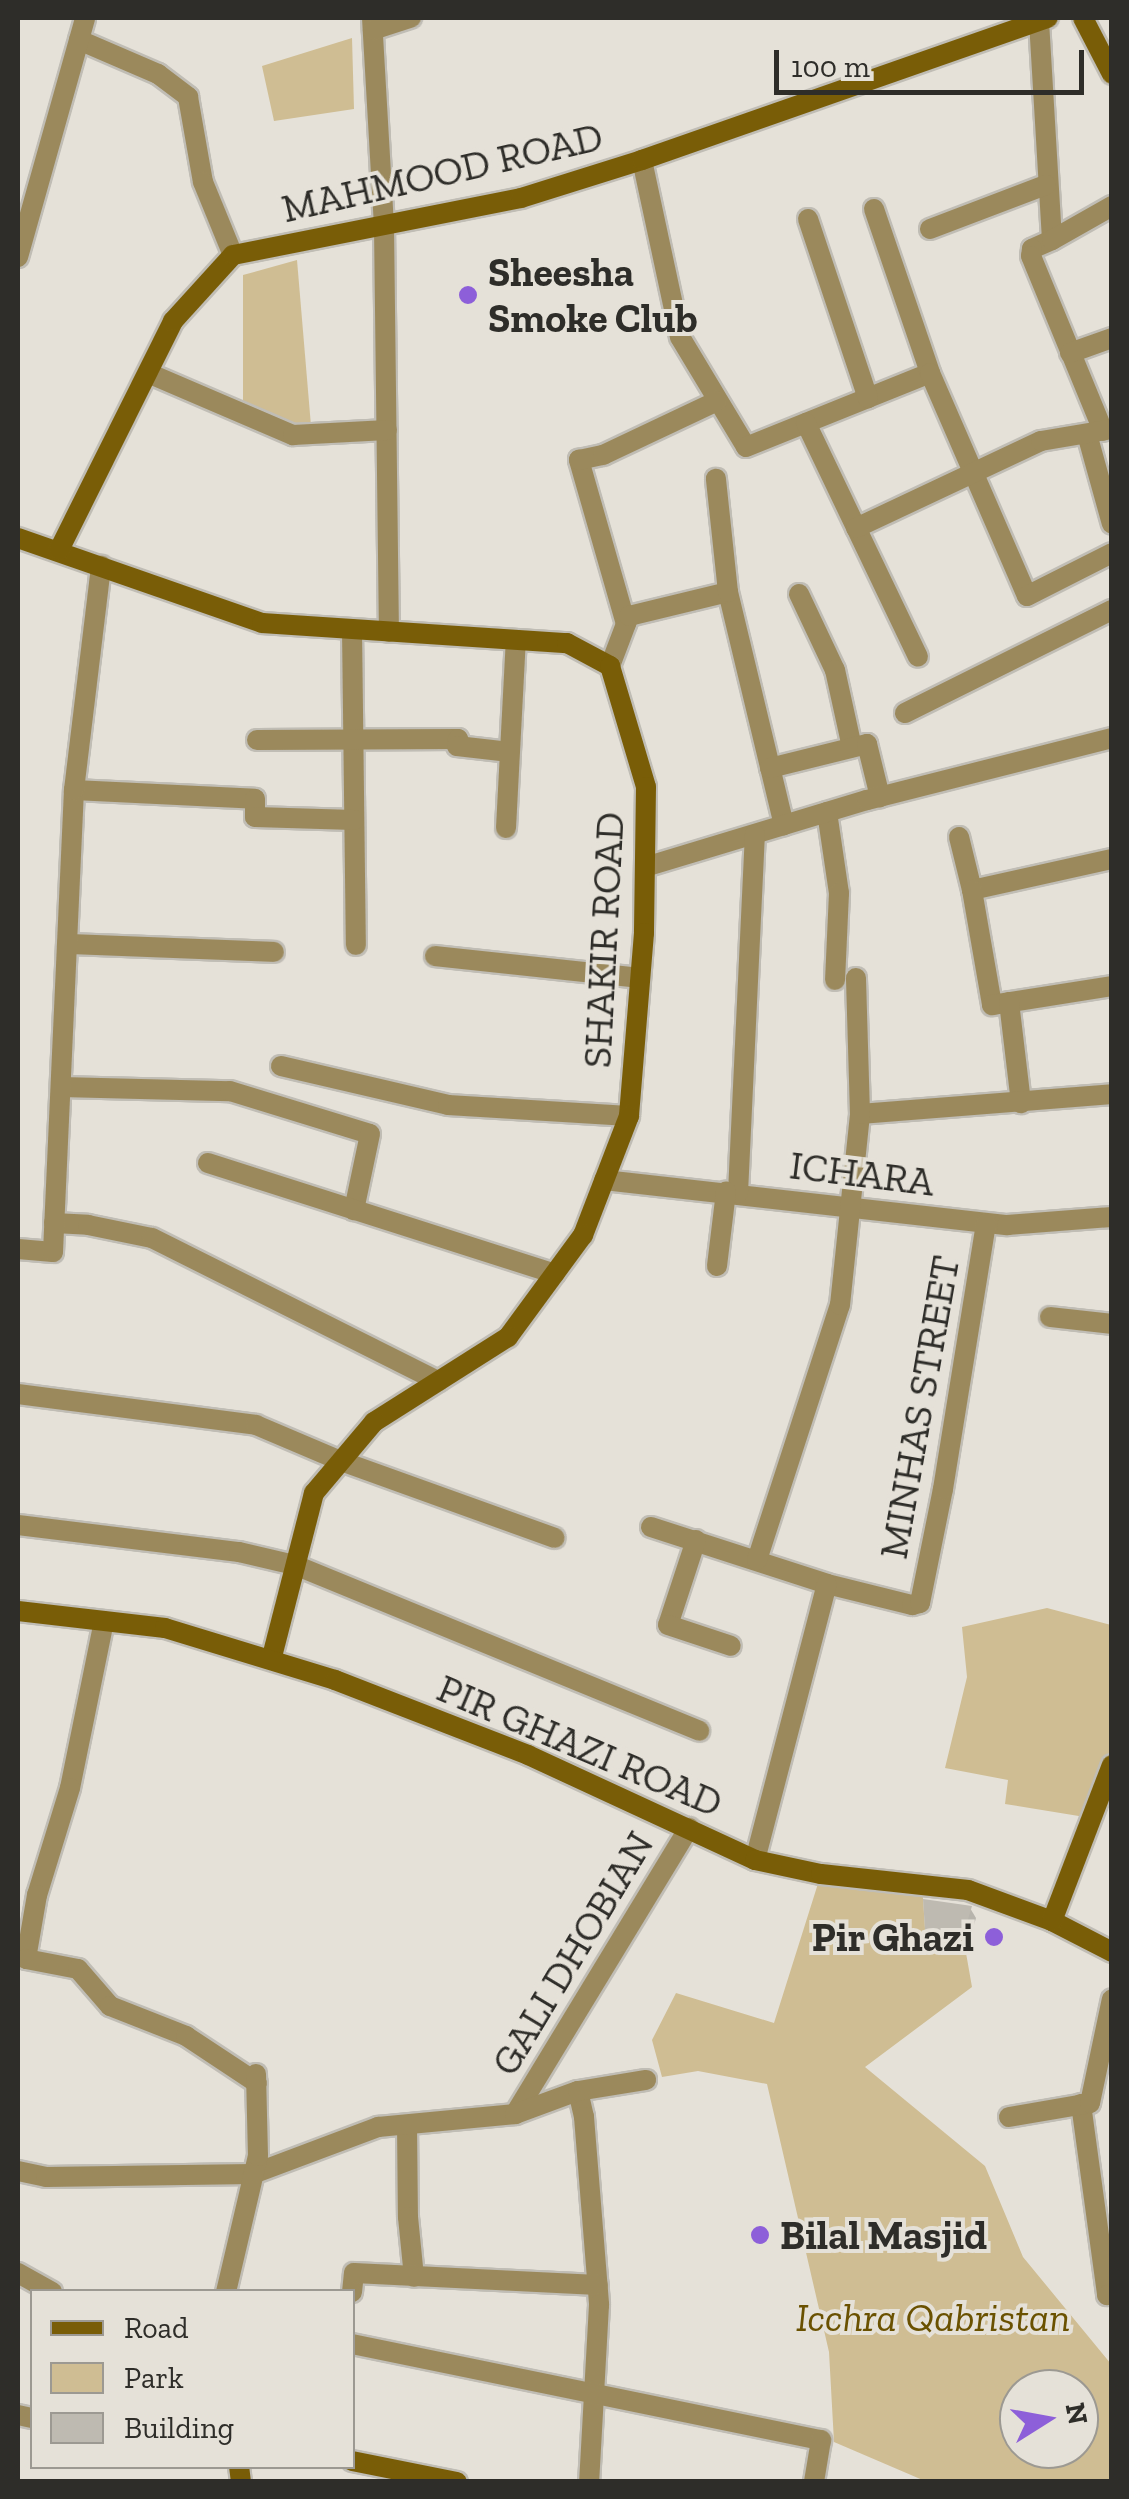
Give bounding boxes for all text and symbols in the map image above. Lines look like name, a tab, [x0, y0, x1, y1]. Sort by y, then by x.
scale bar	[779, 30, 1089, 92]
text: 100 m	[791, 49, 870, 85]
street label: MAHMOOD ROAD	[277, 112, 607, 232]
place label: Sheesha Smoke Club	[488, 248, 698, 342]
marker: Sheesha Smoke Club	[457, 284, 479, 306]
street label: SHAKIR ROAD	[572, 811, 634, 1069]
street label: ICHARA	[787, 1140, 937, 1206]
street label: MINHAS STREET	[869, 1252, 969, 1562]
street label: PIR GHAZI ROAD	[430, 1663, 730, 1827]
street label: GALI DHOBIAN	[480, 1823, 664, 2083]
place label: Pir Ghazi	[811, 1913, 974, 1961]
marker: Pir Ghazi	[983, 1926, 1005, 1948]
place label: Bilal Masjid	[780, 2211, 987, 2259]
marker: Bilal Masjid	[749, 2224, 771, 2246]
legend	[30, 2289, 355, 2469]
park label: Icchra Qabristan	[796, 2293, 1070, 2341]
text: Road	[124, 2310, 189, 2346]
text: Park	[124, 2360, 184, 2396]
north arrow	[999, 2369, 1099, 2469]
text: N	[1059, 2400, 1095, 2427]
text: Building	[124, 2410, 234, 2446]

